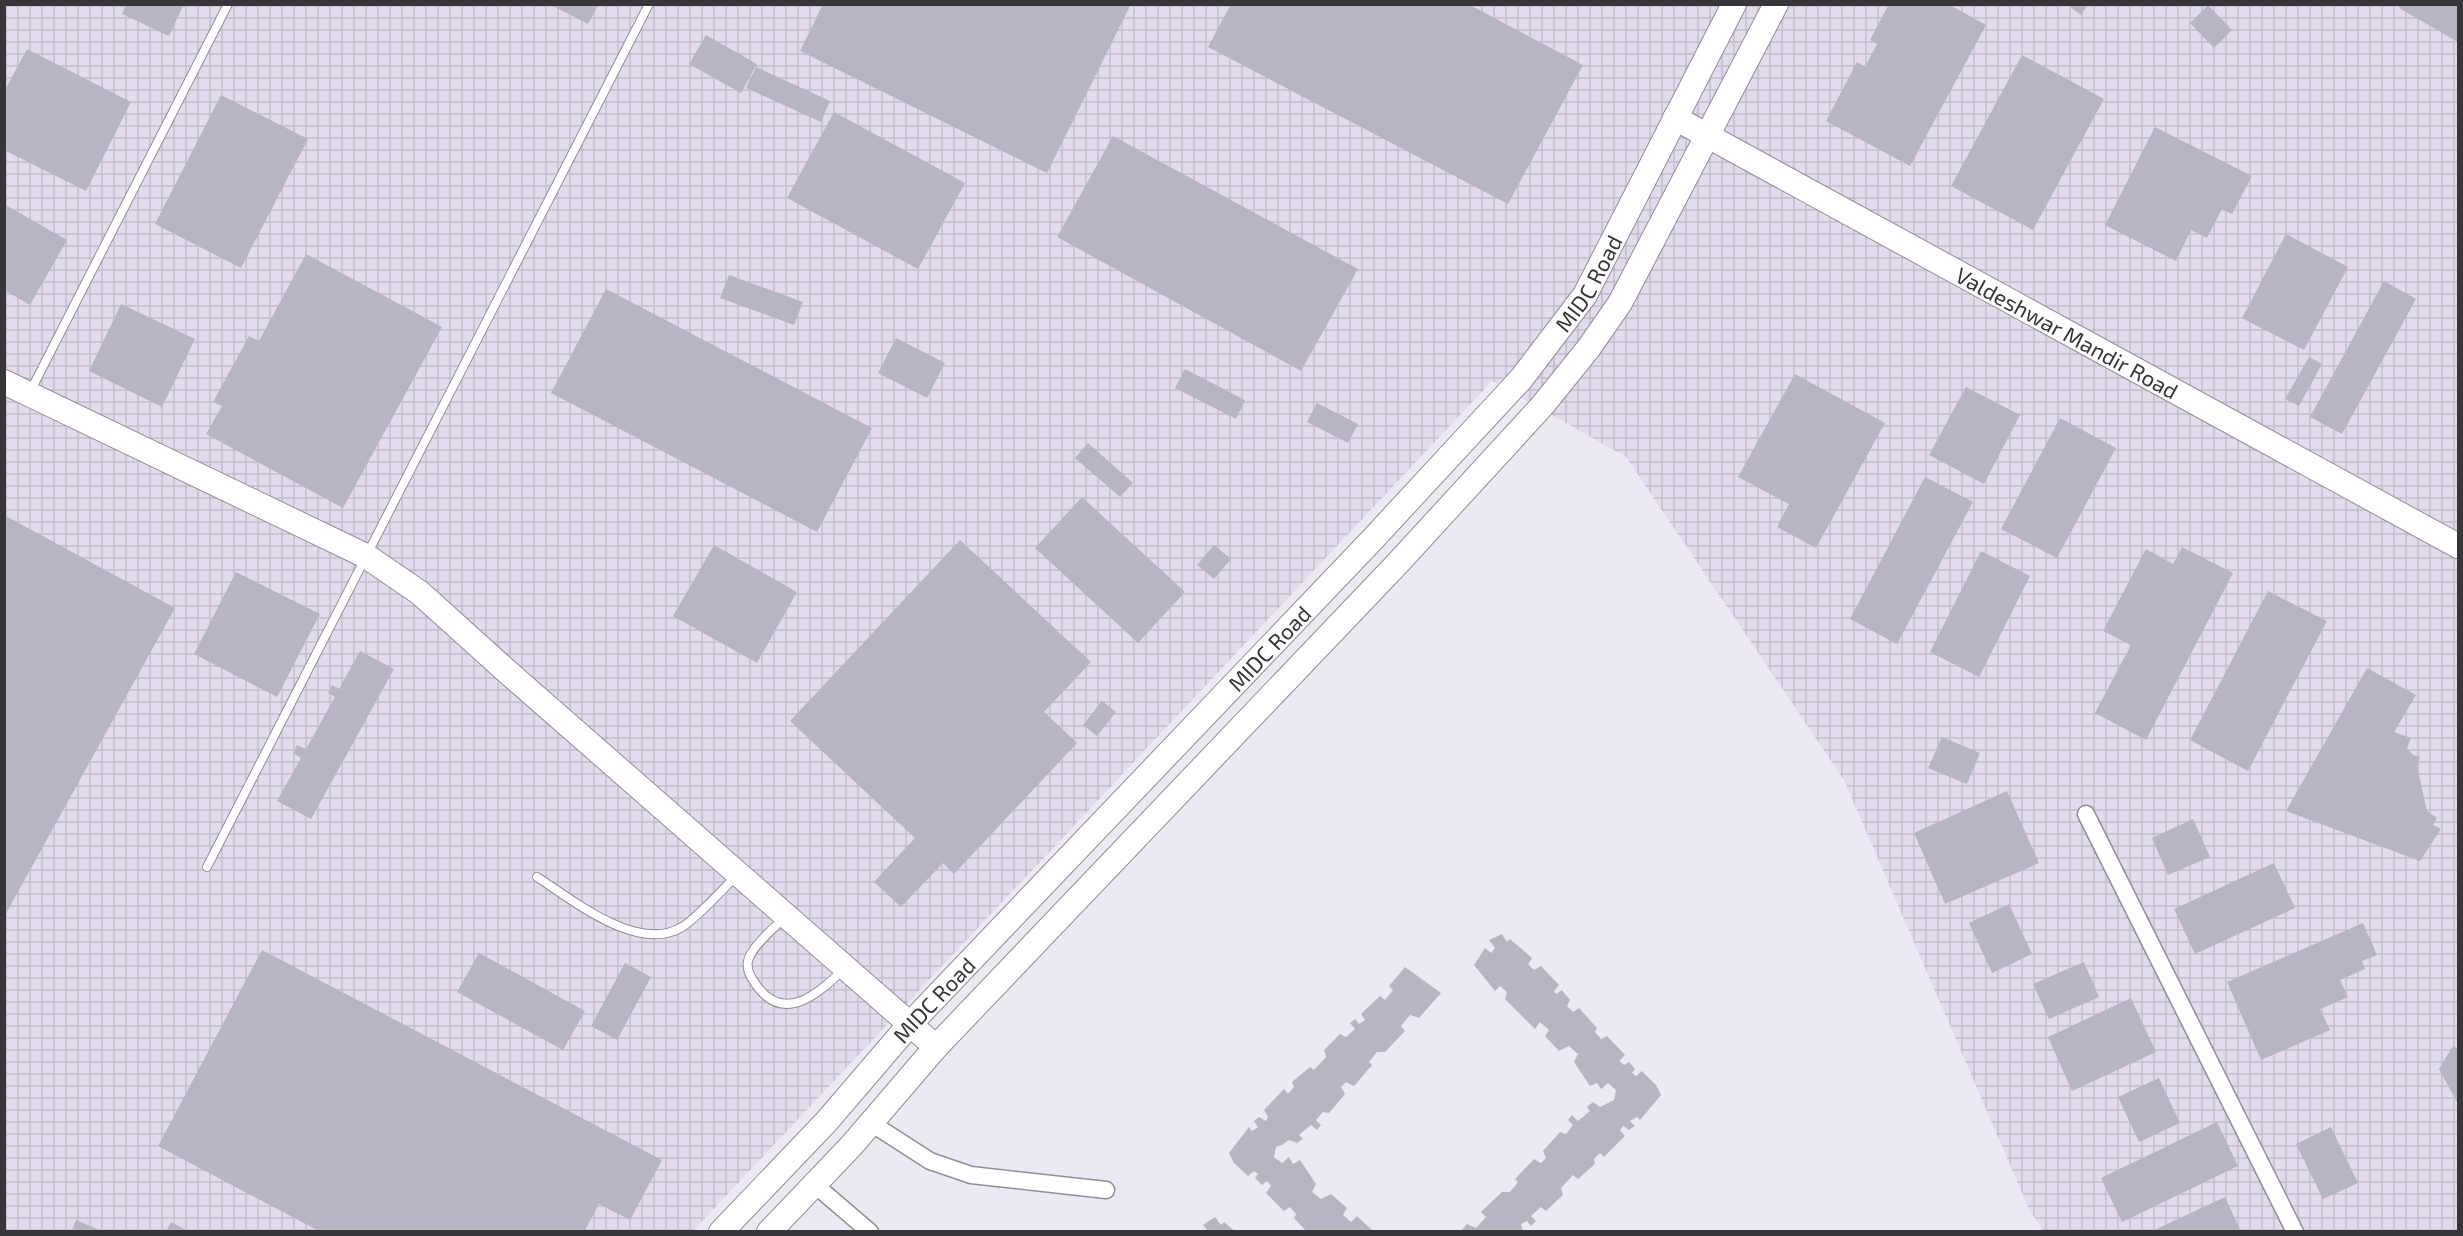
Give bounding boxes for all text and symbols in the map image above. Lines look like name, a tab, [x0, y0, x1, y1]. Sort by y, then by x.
street label: MIDC Road	[1549, 231, 1627, 336]
street label: Valdeshwar Mandir Road	[1952, 261, 2183, 404]
street label: MIDC Road	[1222, 600, 1316, 696]
street label: MIDC Road	[887, 952, 980, 1048]

